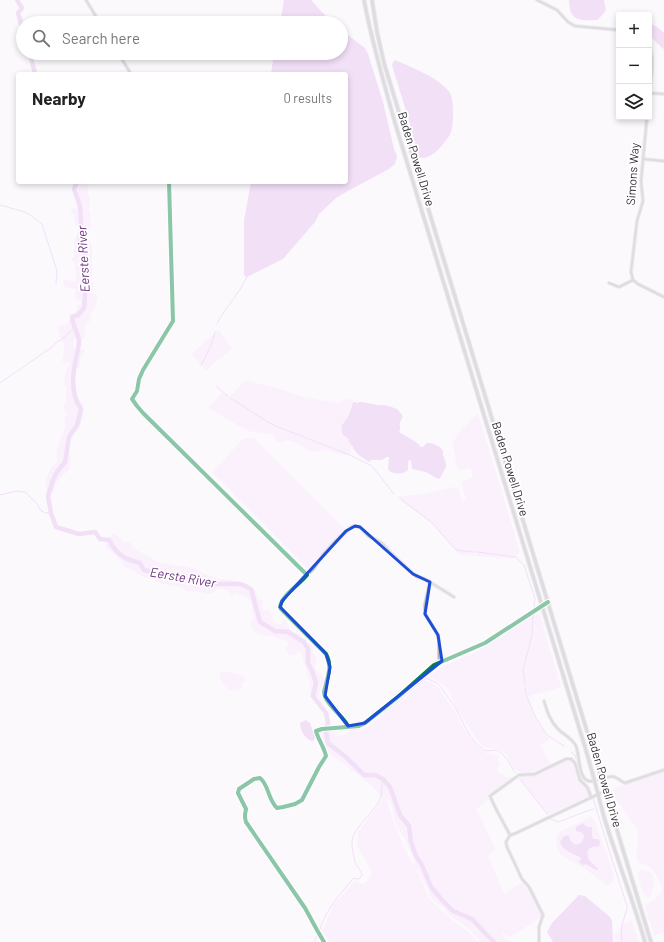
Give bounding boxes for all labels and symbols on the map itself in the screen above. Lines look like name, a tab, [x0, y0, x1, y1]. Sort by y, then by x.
street label: Baden Powell Drive	[396, 110, 438, 208]
street label: Simons Way	[623, 142, 641, 206]
water label: Eerste River	[73, 225, 93, 293]
street label: Baden Powell Drive	[490, 420, 532, 518]
water label: Eerste River	[149, 563, 218, 591]
street label: Baden Powell Drive	[585, 731, 625, 829]

